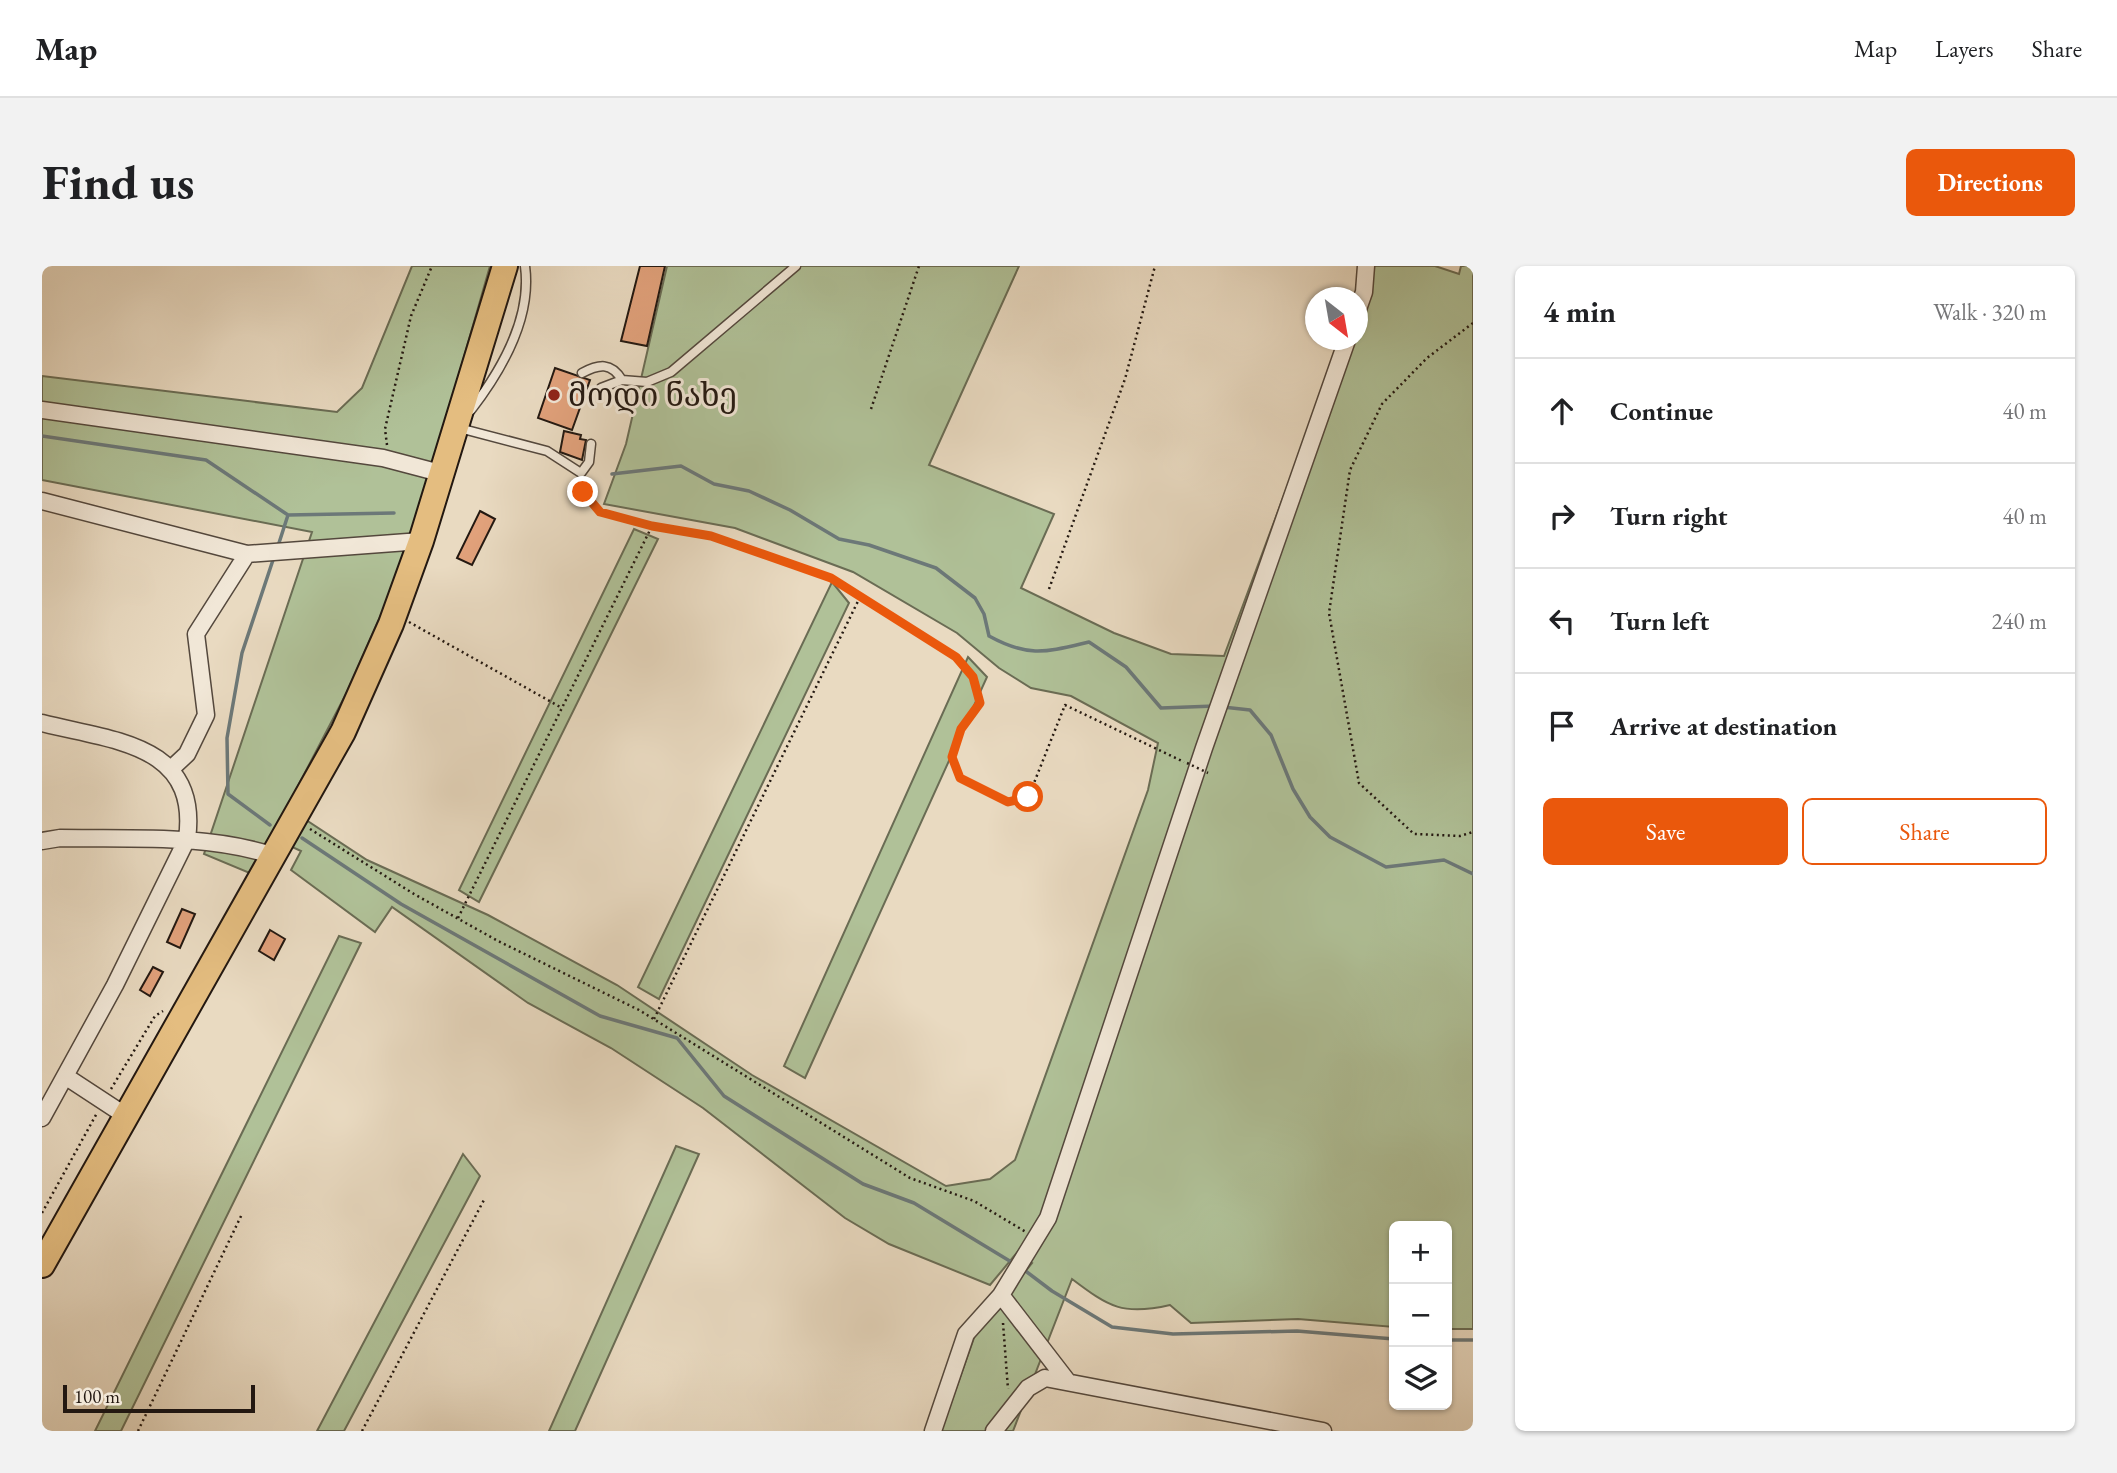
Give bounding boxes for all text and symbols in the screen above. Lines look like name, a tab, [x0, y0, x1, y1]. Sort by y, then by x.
text: Map	[35, 27, 97, 70]
text: Map	[1854, 33, 1897, 64]
text: Layers	[1935, 33, 1994, 64]
text: Share	[2032, 33, 2082, 64]
button: Directions	[1906, 149, 2075, 216]
text: Find us	[42, 150, 194, 214]
north arrow	[1305, 287, 1368, 350]
text: 4 min	[1543, 292, 1616, 331]
text: Walk · 320 m	[1933, 297, 2047, 327]
place label: მოდი ნახე	[568, 374, 737, 416]
marker: მოდი ნახე	[546, 387, 562, 403]
icon: ahead	[1543, 392, 1581, 430]
text: Continue	[1610, 394, 1713, 428]
text: 40 m	[2002, 396, 2047, 426]
route end	[567, 476, 598, 507]
icon: right	[1543, 497, 1581, 535]
text: Turn right	[1610, 499, 1728, 533]
text: 40 m	[2002, 501, 2047, 531]
icon: left	[1543, 602, 1581, 640]
text: Turn left	[1610, 604, 1709, 638]
text: 240 m	[1991, 606, 2047, 636]
icon: arrive	[1543, 707, 1581, 745]
text: Arrive at destination	[1610, 709, 1837, 743]
route start	[1012, 781, 1043, 812]
button: Save	[1543, 798, 1788, 865]
button: Share	[1802, 798, 2047, 865]
map controls	[1389, 1221, 1452, 1410]
button: +	[1389, 1221, 1452, 1284]
button: −	[1389, 1284, 1452, 1347]
button: layers	[1389, 1347, 1452, 1410]
scale bar	[63, 1382, 256, 1414]
text: 100 m	[74, 1384, 120, 1409]

